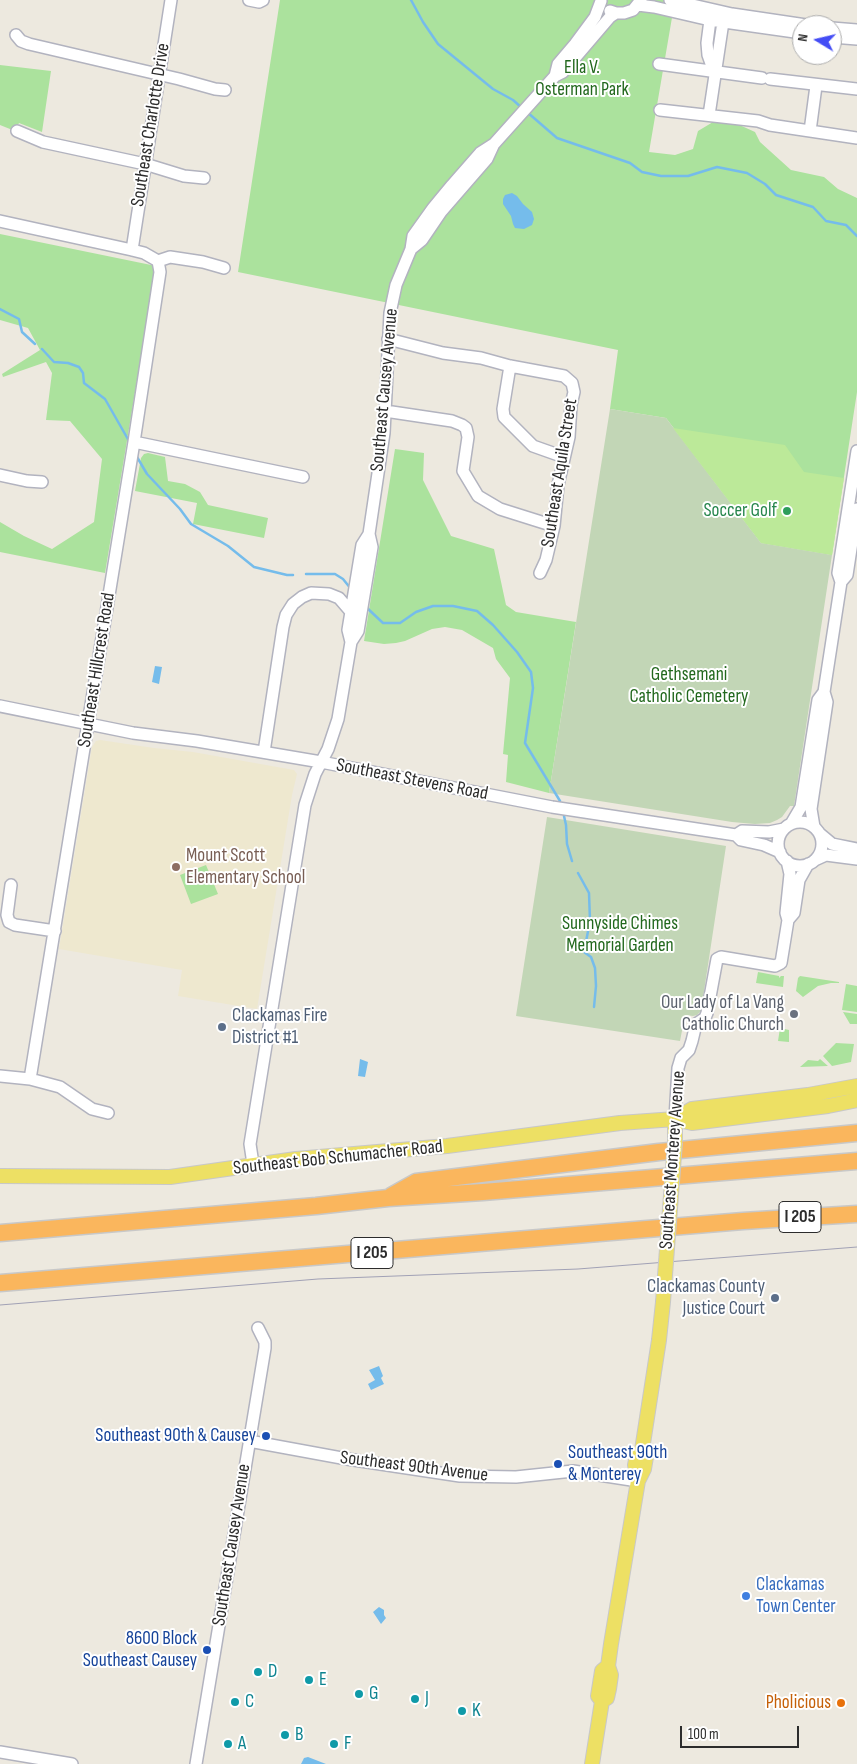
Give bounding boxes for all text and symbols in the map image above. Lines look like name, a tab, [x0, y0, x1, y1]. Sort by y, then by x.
north arrow	[792, 15, 842, 65]
text: N	[794, 33, 812, 43]
street label: Southeast Charlotte Drive	[127, 42, 175, 208]
park label: Ella V. Osterman Park	[535, 57, 629, 101]
street label: Southeast Causey Avenue	[367, 307, 403, 473]
street label: Southeast Aquila Street	[537, 397, 583, 549]
place label: Soccer Golf	[703, 500, 777, 522]
marker: Soccer Golf	[781, 505, 793, 517]
street label: Southeast Hillcrest Road	[74, 591, 120, 749]
park label: Gethsemani Catholic Cemetery	[630, 664, 748, 708]
street label: Southeast Stevens Road	[334, 754, 490, 806]
place label: Mount Scott Elementary School	[186, 845, 305, 889]
marker: Mount Scott Elementary School	[170, 861, 182, 873]
park label: Sunnyside Chimes Memorial Garden	[562, 913, 678, 957]
place label: Our Lady of La Vang Catholic Church	[661, 992, 784, 1036]
place label: Clackamas Fire District #1	[232, 1005, 327, 1049]
marker: Our Lady of La Vang Catholic Church	[788, 1008, 800, 1020]
marker: Clackamas Fire District #1	[216, 1021, 228, 1033]
street label: Southeast Monterey Avenue	[655, 1070, 691, 1250]
street label: Southeast Bob Schumacher Road	[232, 1136, 444, 1180]
road number: I 205	[779, 1202, 821, 1232]
road number: I 205	[351, 1238, 393, 1268]
place label: Clackamas County Justice Court	[647, 1276, 765, 1320]
marker: Clackamas County Justice Court	[769, 1292, 781, 1304]
place label: Southeast 90th & Causey	[95, 1425, 256, 1447]
marker: Southeast 90th & Causey	[260, 1430, 272, 1442]
place label: Southeast 90th & Monterey	[568, 1442, 667, 1486]
street label: Southeast 90th Avenue	[339, 1447, 489, 1487]
marker: Southeast 90th & Monterey	[552, 1458, 564, 1470]
street label: Southeast Causey Avenue	[208, 1462, 256, 1628]
place label: Clackamas Town Center	[756, 1574, 836, 1618]
marker: Clackamas Town Center	[740, 1590, 752, 1602]
place label: 8600 Block Southeast Causey	[83, 1628, 197, 1672]
marker: 8600 Block Southeast Causey	[201, 1644, 213, 1656]
place label: D	[268, 1661, 277, 1683]
marker: D	[252, 1666, 264, 1678]
place label: E	[319, 1669, 327, 1691]
marker: E	[303, 1674, 315, 1686]
place label: G	[369, 1683, 379, 1705]
marker: G	[353, 1688, 365, 1700]
place label: J	[425, 1688, 429, 1710]
place label: C	[245, 1691, 254, 1713]
place label: Pholicious	[766, 1692, 831, 1714]
marker: J	[409, 1693, 421, 1705]
marker: C	[229, 1696, 241, 1708]
marker: Pholicious	[835, 1697, 847, 1709]
place label: K	[472, 1700, 481, 1722]
marker: K	[456, 1705, 468, 1717]
scale bar	[682, 1716, 801, 1748]
place label: B	[295, 1724, 303, 1746]
text: 100 m	[688, 1725, 719, 1744]
marker: B	[279, 1729, 291, 1741]
place label: A	[238, 1733, 246, 1755]
place label: F	[344, 1733, 351, 1755]
marker: A	[222, 1738, 234, 1750]
marker: F	[328, 1738, 340, 1750]

